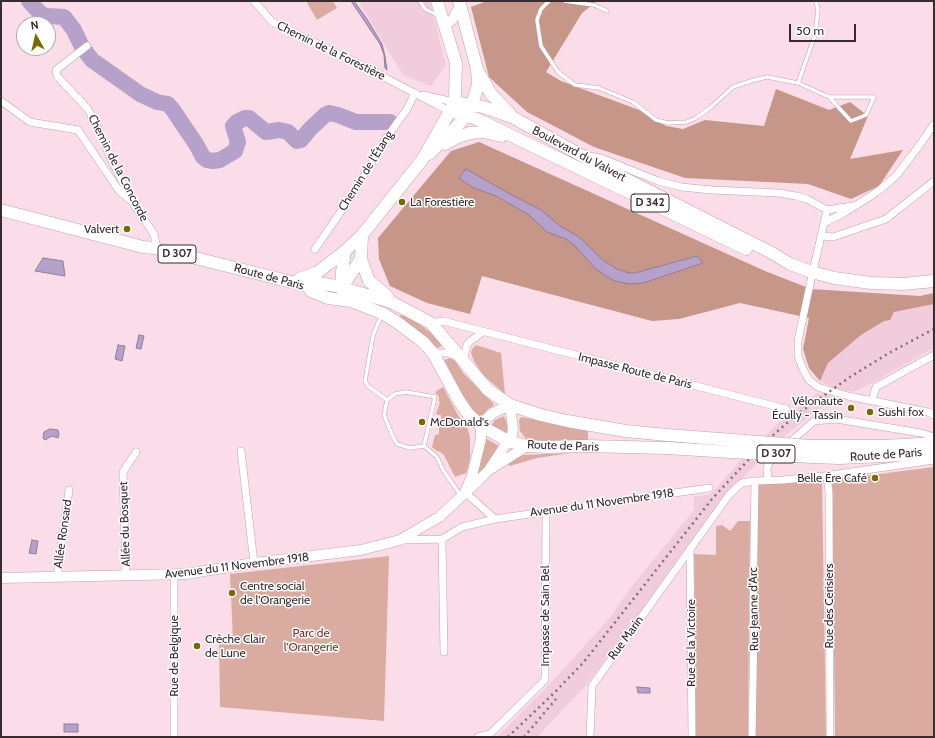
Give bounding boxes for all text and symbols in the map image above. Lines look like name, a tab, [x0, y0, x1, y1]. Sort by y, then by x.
north arrow	[16, 16, 56, 56]
scale bar	[791, 16, 858, 42]
text: N	[30, 18, 39, 33]
street label: Chemin de la Forestière	[274, 18, 388, 84]
text: 50 m	[796, 23, 824, 38]
street label: Chemin de la Concorde	[85, 112, 151, 224]
street label: Boulevard du Valvert	[530, 123, 628, 185]
street label: Chemin de l'Étang	[336, 128, 396, 214]
road number: D 342	[631, 194, 669, 212]
place label: La Forestière	[410, 195, 474, 209]
marker: La Forestière	[397, 197, 407, 207]
place label: Valvert	[84, 222, 119, 236]
marker: Valvert	[122, 224, 132, 234]
road number: D 307	[158, 245, 196, 263]
street label: Route de Paris	[232, 261, 306, 293]
street label: Impasse Route de Paris	[577, 350, 693, 392]
place label: Vélonaute Écully - Tassin	[772, 394, 843, 422]
marker: Vélonaute Écully - Tassin	[846, 403, 856, 413]
place label: Sushi fox	[878, 405, 924, 419]
marker: Sushi fox	[865, 407, 875, 417]
place label: McDonald's	[430, 415, 489, 429]
marker: McDonald's	[417, 417, 427, 427]
street label: Route de Paris	[527, 438, 599, 454]
road number: D 307	[757, 445, 795, 463]
street label: Route de Paris	[850, 445, 922, 465]
place label: Belle Ère Café	[797, 471, 867, 485]
marker: Belle Ère Café	[870, 473, 880, 483]
street label: Allée du Bosquet	[116, 481, 134, 567]
street label: Avenue du 11 Novembre 1918	[529, 486, 675, 520]
street label: Allée Ronsard	[51, 499, 75, 569]
street label: Avenue du 11 Novembre 1918	[164, 550, 310, 582]
street label: Rue des Cerisiers	[822, 564, 836, 648]
street label: Impasse de Sain Bel	[538, 565, 552, 667]
street label: Rue Jeanne d'Arc	[746, 567, 762, 651]
place label: Centre social de l'Orangerie	[240, 579, 310, 607]
marker: Centre social de l'Orangerie	[227, 588, 237, 598]
street label: Rue de la Victoire	[684, 599, 698, 687]
street label: Rue Marin	[605, 613, 647, 663]
street label: Rue de Belgique	[167, 615, 181, 697]
park label: Parc de l'Orangerie	[284, 626, 338, 654]
place label: Crèche Clair de Lune	[205, 632, 265, 660]
marker: Crèche Clair de Lune	[192, 641, 202, 651]

